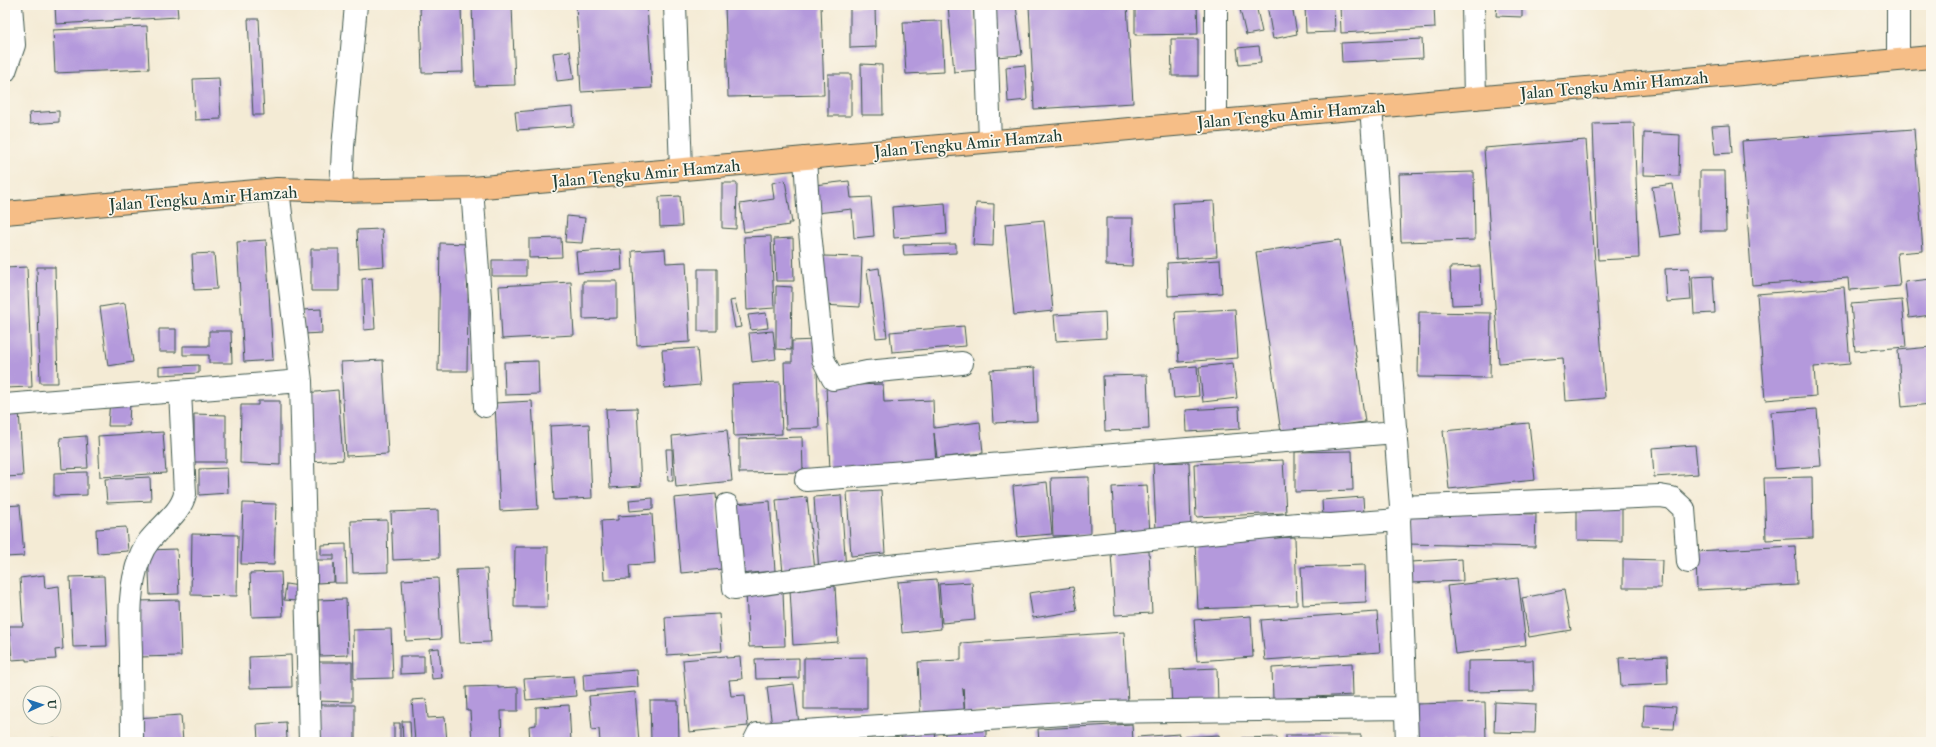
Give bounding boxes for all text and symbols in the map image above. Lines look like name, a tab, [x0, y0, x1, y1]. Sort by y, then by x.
street label: Jalan Tengku Amir Hamzah	[1518, 67, 1709, 105]
street label: Jalan Tengku Amir Hamzah	[1195, 96, 1386, 134]
street label: Jalan Tengku Amir Hamzah	[872, 125, 1063, 163]
street label: Jalan Tengku Amir Hamzah	[550, 155, 741, 193]
street label: Jalan Tengku Amir Hamzah	[107, 181, 298, 217]
north arrow	[22, 685, 62, 725]
text: U	[45, 700, 58, 710]

